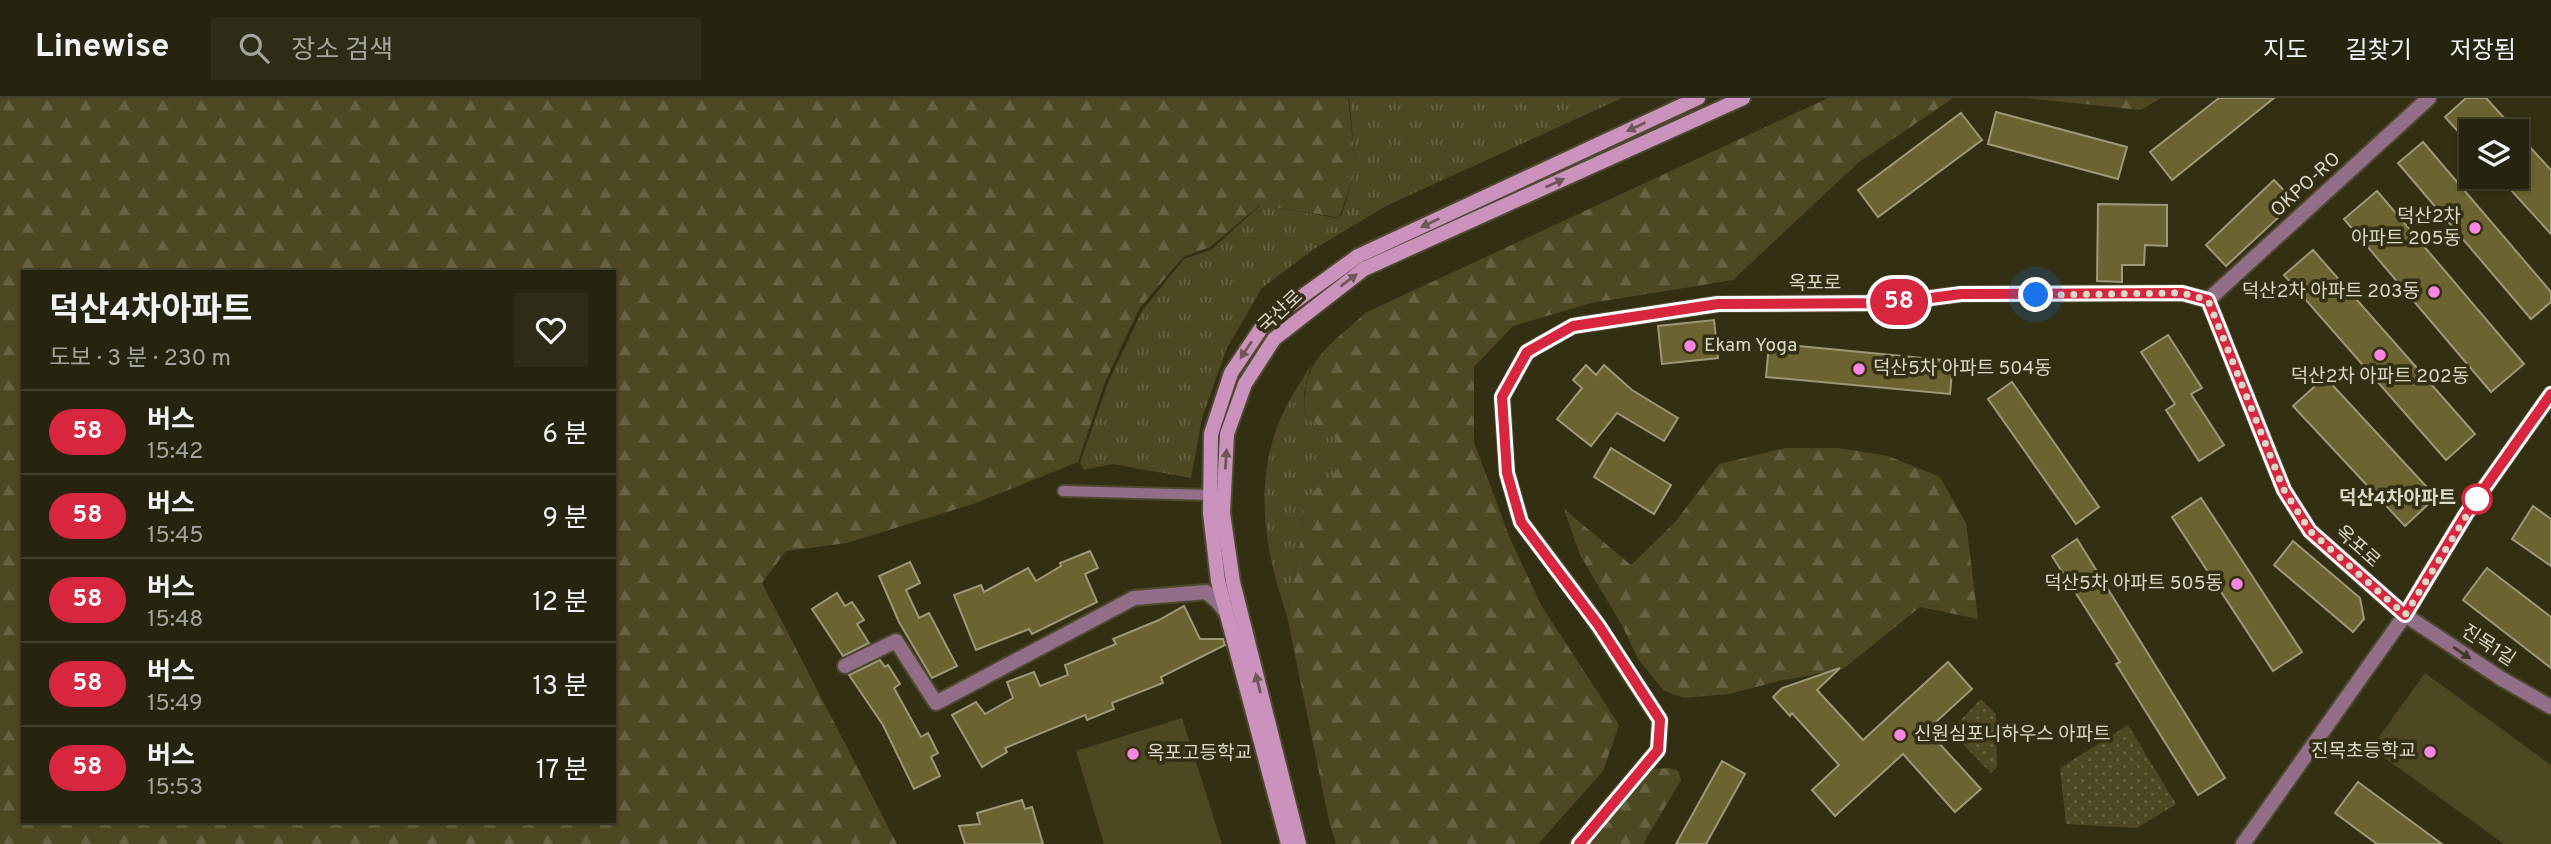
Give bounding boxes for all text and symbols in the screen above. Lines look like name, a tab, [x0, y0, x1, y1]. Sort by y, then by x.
search box	[211, 17, 701, 80]
text: Linewise	[35, 27, 169, 69]
icon: search	[235, 29, 273, 67]
text: 장소 검색	[291, 35, 393, 68]
text: 지도	[2263, 37, 2308, 67]
text: 길찾기	[2346, 37, 2412, 67]
text: 저장됨	[2450, 37, 2516, 67]
map controls	[2459, 119, 2529, 189]
button: layers	[2459, 119, 2529, 189]
one-way arrow	[1626, 121, 1646, 133]
street label: OKPO-RO	[2266, 147, 2346, 223]
one-way arrow	[1545, 177, 1565, 189]
place label: 덕산2차 아파트 205동	[2351, 205, 2461, 251]
one-way arrow	[1420, 217, 1440, 228]
marker: 덕산2차 아파트 205동	[2467, 220, 2483, 236]
one-way arrow	[1340, 272, 1358, 287]
street label: 옥포로	[1789, 272, 1841, 296]
your location	[2018, 277, 2053, 312]
line badge: 58	[1868, 279, 1930, 325]
place label: 덕산2차 아파트 203동	[2242, 280, 2420, 304]
marker: 덕산2차 아파트 203동	[2426, 284, 2442, 300]
street label: 국산로	[1254, 285, 1308, 339]
text: 58	[1884, 287, 1914, 317]
text: 덕산4차아파트	[49, 291, 252, 333]
button: heart	[514, 293, 588, 367]
place label: Ekam Yoga	[1704, 334, 1797, 358]
marker: Ekam Yoga	[1682, 338, 1698, 354]
one-way arrow	[1240, 341, 1253, 360]
text: 도보 · 3 분 · 230 m	[49, 345, 231, 374]
marker: 덕산2차 아파트 202동	[2372, 347, 2388, 363]
place label: 덕산5차 아파트 504동	[1873, 357, 2052, 381]
marker: 덕산5차 아파트 504동	[1851, 361, 1867, 377]
place label: 덕산2차 아파트 202동	[2291, 365, 2469, 389]
text: 버스	[147, 405, 195, 438]
text: 58	[73, 417, 102, 447]
text: 6 분	[542, 419, 588, 452]
text: 15:42	[147, 438, 203, 467]
one-way arrow	[1221, 448, 1232, 470]
marker: 덕산4차아파트	[2462, 484, 2492, 514]
place label: 덕산4차아파트	[2339, 487, 2456, 511]
text: 버스	[147, 489, 195, 522]
text: 58	[73, 501, 102, 531]
text: 9 분	[542, 503, 588, 536]
street label: 옥포로	[2329, 521, 2385, 573]
text: 15:45	[147, 522, 204, 551]
place label: 덕산5차 아파트 505동	[2044, 572, 2223, 596]
text: 버스	[147, 573, 195, 606]
marker: 덕산5차 아파트 505동	[2229, 576, 2245, 592]
text: 58	[73, 585, 102, 615]
text: 12 분	[532, 587, 588, 620]
text: 15:48	[147, 606, 203, 635]
street label: 진목1길	[2457, 620, 2519, 672]
one-way arrow	[2452, 646, 2471, 659]
text: 버스	[147, 657, 195, 690]
text: 58	[73, 669, 102, 699]
text: 13 분	[533, 671, 588, 704]
one-way arrow	[1252, 672, 1263, 694]
text: 15:49	[147, 690, 203, 719]
place label: 신원심포니하우스 아파트	[1914, 723, 2111, 747]
marker: 신원심포니하우스 아파트	[1892, 727, 1908, 743]
place label: 진목초등학교	[2311, 740, 2416, 764]
text: 버스	[147, 741, 195, 774]
place label: 옥포고등학교	[1147, 742, 1252, 766]
marker: 진목초등학교	[2422, 744, 2438, 760]
marker: 옥포고등학교	[1125, 746, 1141, 762]
text: 58	[73, 753, 102, 783]
text: 17 분	[536, 755, 588, 788]
text: 15:53	[147, 774, 203, 803]

